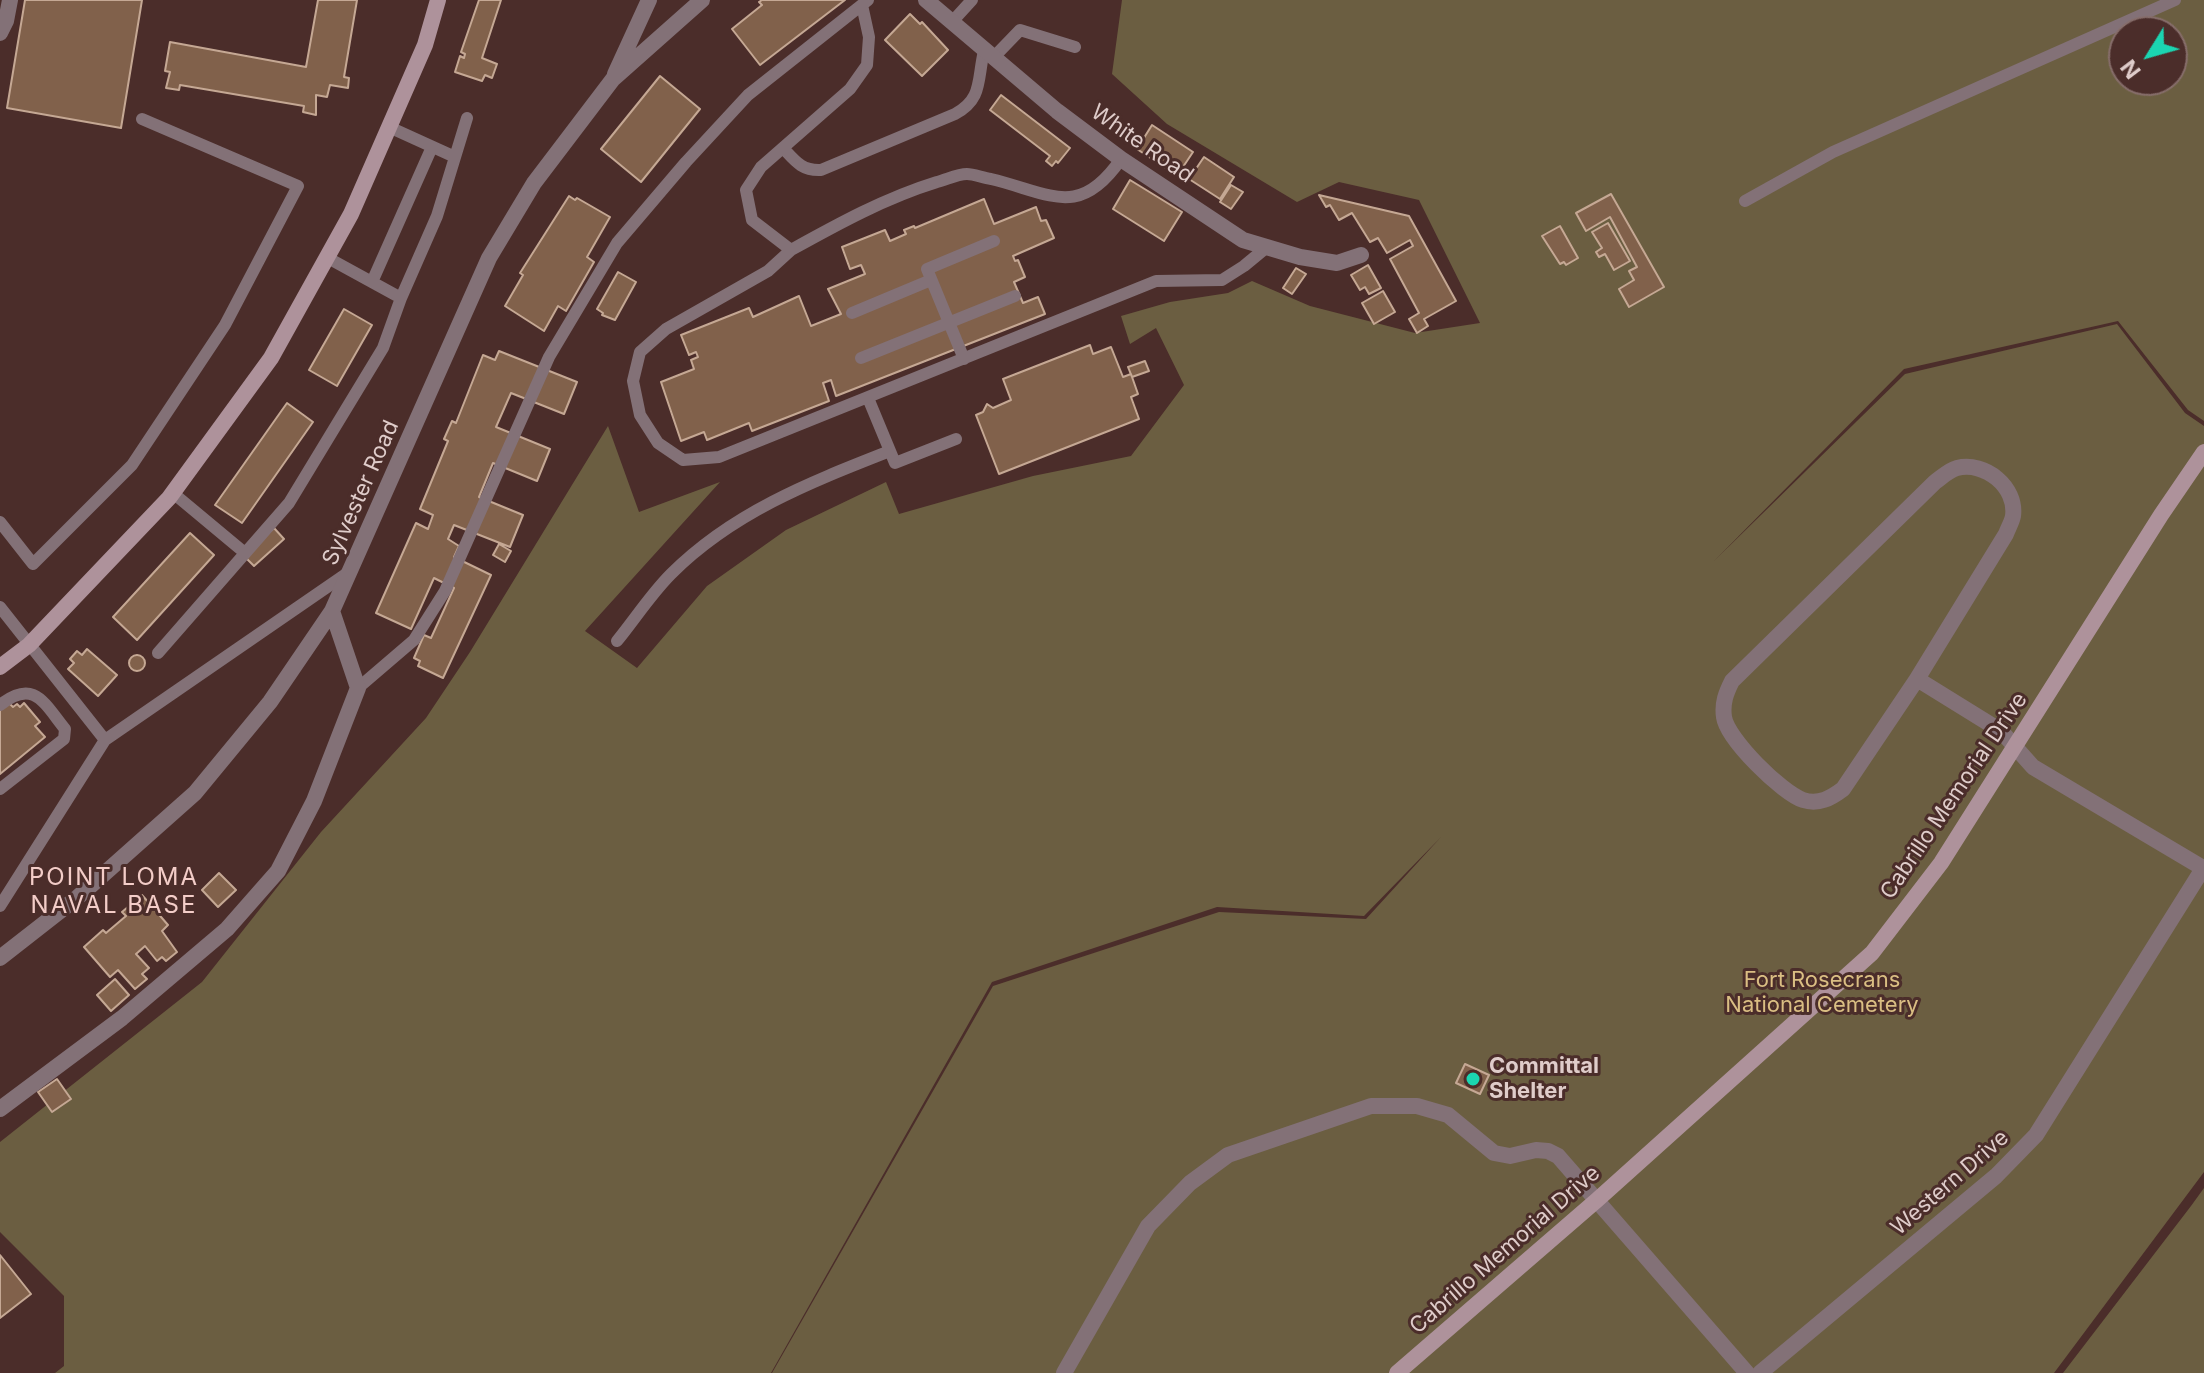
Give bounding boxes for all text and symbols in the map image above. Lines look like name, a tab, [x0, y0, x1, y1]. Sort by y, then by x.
north arrow	[2108, 16, 2188, 96]
text: N	[2115, 55, 2146, 84]
street label: White Road	[1086, 99, 1198, 189]
street label: Sylvester Road	[317, 416, 405, 570]
street label: Cabrillo Memorial Drive	[1875, 688, 2033, 904]
district label: POINT LOMA NAVAL BASE	[29, 864, 199, 920]
park label: Fort Rosecrans National Cemetery	[1725, 967, 1919, 1018]
place label: Committal Shelter	[1489, 1053, 1599, 1104]
marker: Committal Shelter	[1464, 1070, 1482, 1088]
street label: Western Drive	[1886, 1125, 2014, 1241]
street label: Cabrillo Memorial Drive	[1404, 1160, 1606, 1340]

